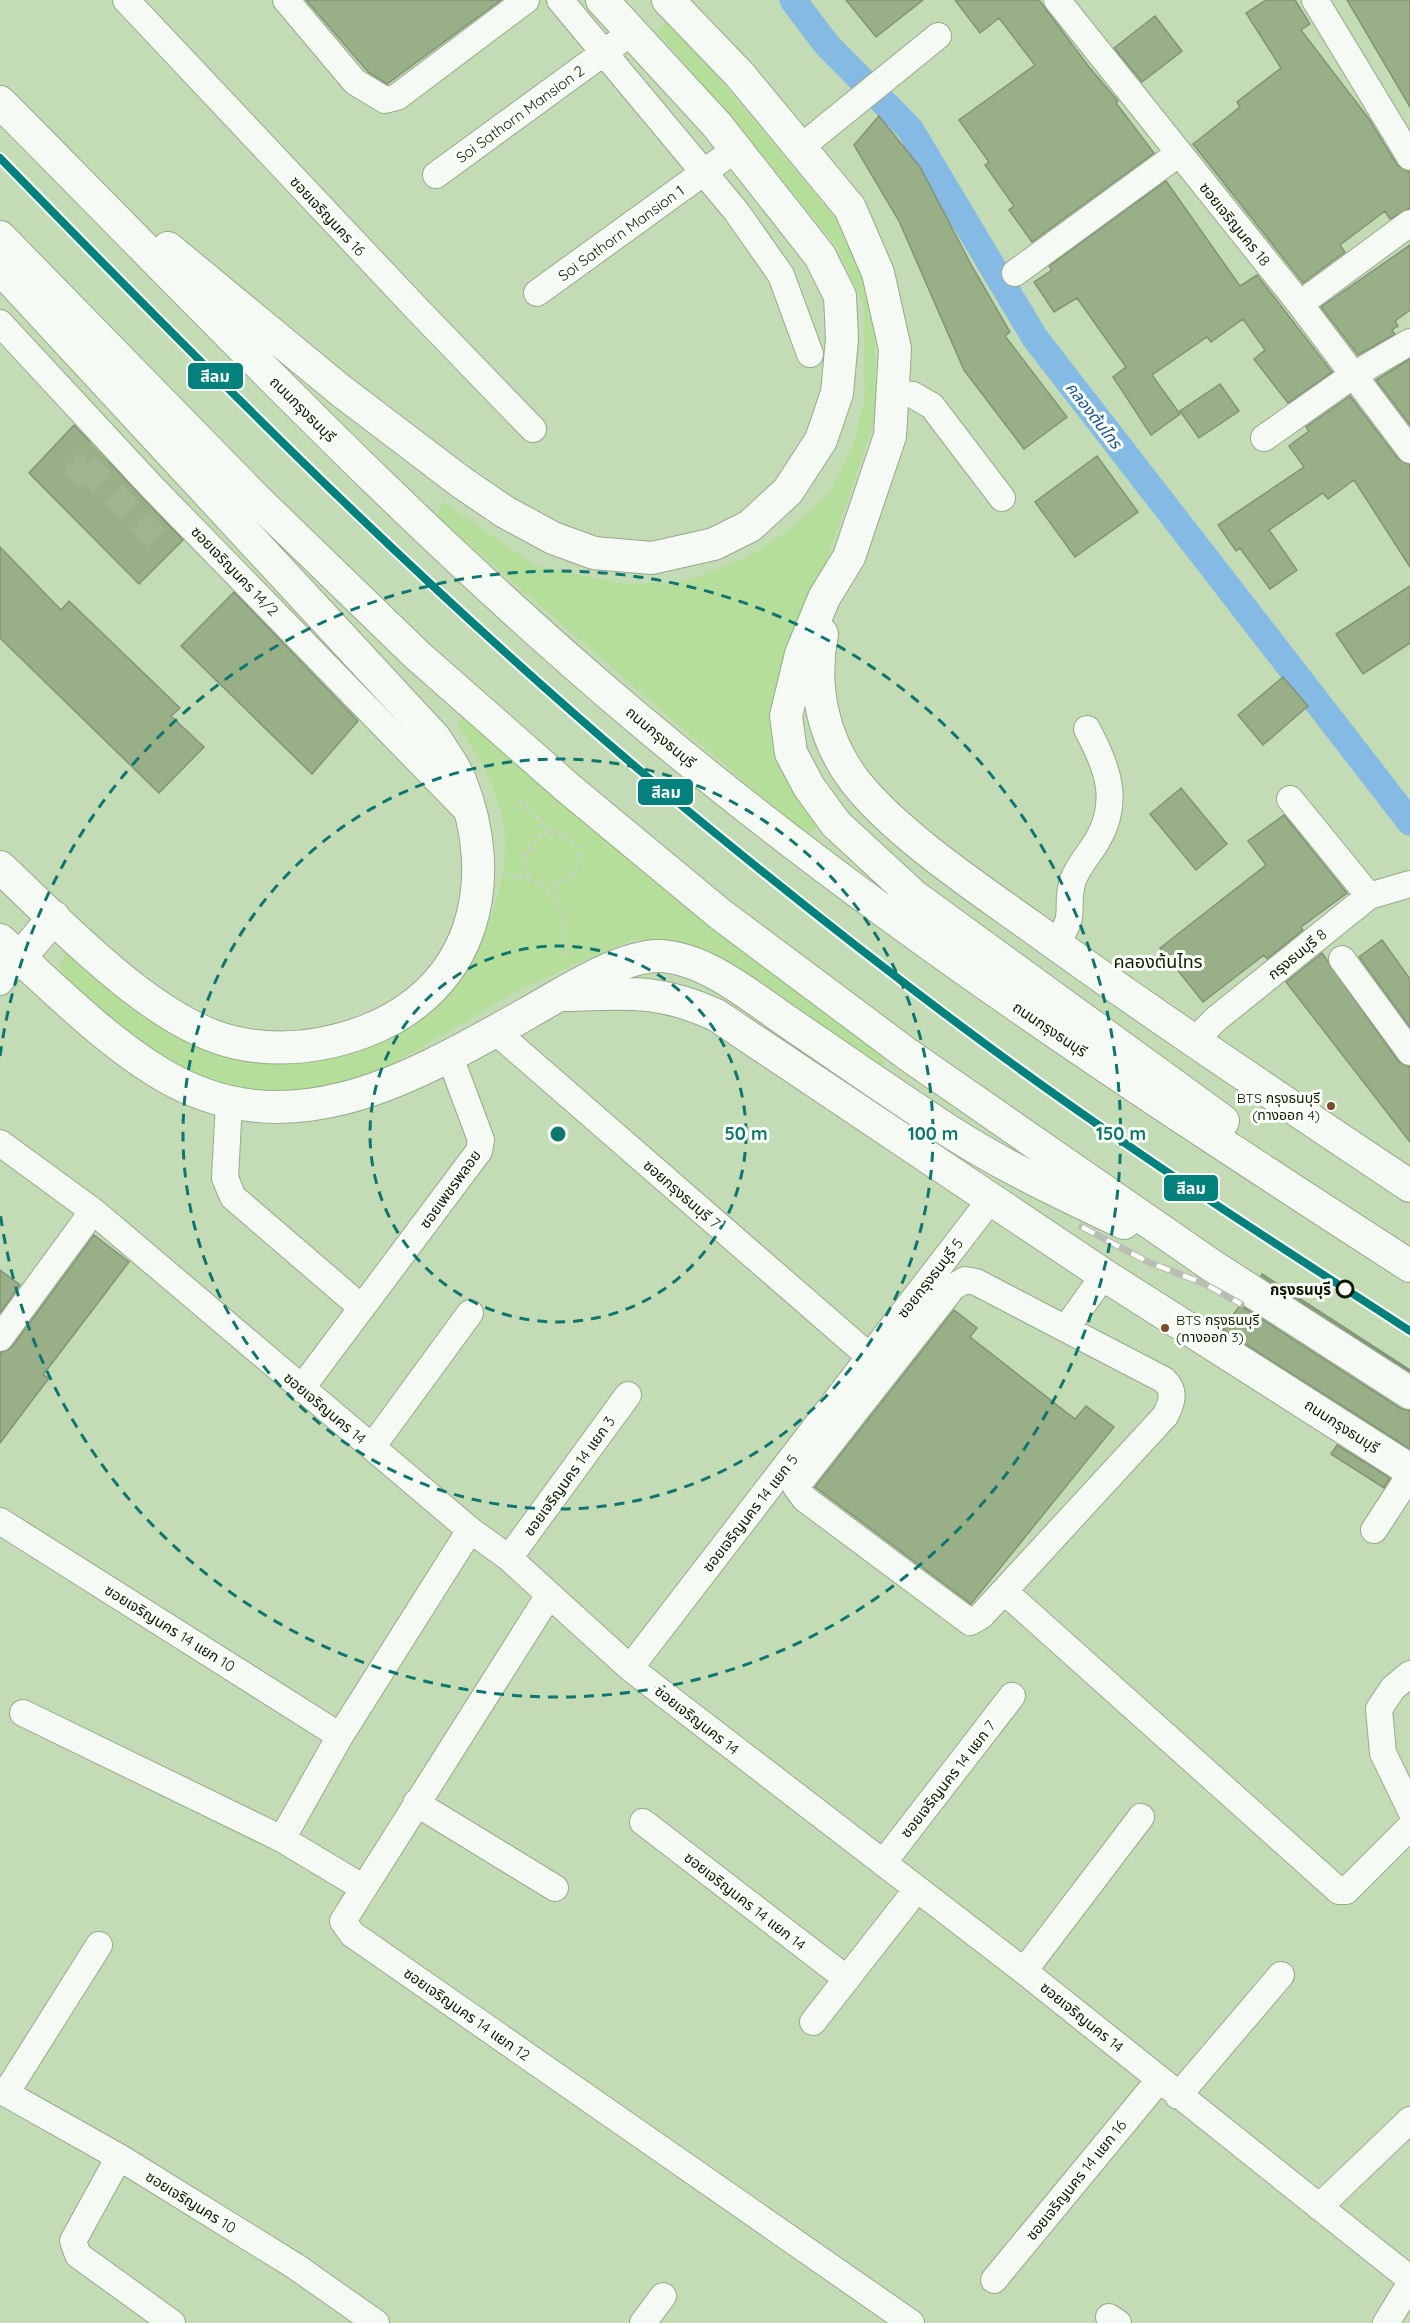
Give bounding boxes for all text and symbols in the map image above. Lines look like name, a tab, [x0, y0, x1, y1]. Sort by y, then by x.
street label: Soi Sathorn Mansion 2	[452, 61, 588, 167]
street label: ซอยเจริญนคร 16	[286, 172, 370, 260]
street label: ซอยเจริญนคร 18	[1195, 178, 1275, 270]
street label: Soi Sathorn Mansion 1	[554, 181, 688, 285]
line badge: สีลม	[187, 362, 244, 390]
text: สีลม	[200, 366, 230, 386]
street label: ถนนกรุงธนบุรี	[266, 372, 340, 446]
water label: คลองต้นไทร	[1062, 378, 1127, 453]
street label: ซอยเจริญนคร 14/2	[187, 522, 283, 620]
street label: ถนนกรุงธนบุรี	[622, 702, 700, 772]
line badge: สีลม	[637, 778, 694, 806]
text: สีลม	[651, 782, 681, 802]
street label: กรุงธนบุรี 8	[1264, 924, 1330, 984]
district label: คลองต้นไทร	[1113, 950, 1203, 973]
street label: ถนนกรุงธนบุรี	[1009, 997, 1091, 1061]
place label: BTS กรุงธนบุรี (ทางออก 4)	[1237, 1089, 1320, 1124]
marker: BTS กรุงธนบุรี (ทางออก 4)	[1325, 1100, 1337, 1112]
text: 50 m	[724, 1122, 768, 1145]
text: 100 m	[908, 1122, 958, 1145]
text: 150 m	[1096, 1122, 1146, 1145]
centre of rings	[548, 1124, 568, 1144]
street label: ซอยเพชรพลอย	[415, 1146, 485, 1232]
street label: ซอยกรุงธนบุรี 7	[640, 1155, 725, 1233]
line badge: สีลม	[1163, 1174, 1219, 1202]
text: สีลม	[1176, 1178, 1206, 1198]
street label: ซอยกรุงธนบุรี 5	[893, 1234, 967, 1322]
place label: กรุงธนบุรี	[1270, 1280, 1331, 1299]
marker: กรุงธนบุรี	[1336, 1280, 1354, 1298]
place label: BTS กรุงธนบุรี (ทางออก 3)	[1176, 1311, 1259, 1346]
marker: BTS กรุงธนบุรี (ทางออก 3)	[1159, 1322, 1171, 1334]
street label: ซอยเจริญนคร 14	[280, 1368, 370, 1448]
street label: ถนนกรุงธนบุรี	[1301, 1395, 1383, 1457]
street label: ซอยเจริญนคร 14 แยก 3	[519, 1412, 619, 1540]
street label: ซอยเจริญนคร 14 แยก 5	[698, 1450, 802, 1576]
street label: ซอยเจริญนคร 14 แยก 10	[101, 1580, 239, 1676]
street label: ซอยเจริญนคร 14	[651, 1681, 743, 1759]
street label: ซอยเจริญนคร 14 แยก 7	[896, 1716, 1000, 1841]
street label: ซอยเจริญนคร 14 แยก 14	[680, 1848, 810, 1954]
street label: ซอยเจริญนคร 14 แยก 12	[400, 1963, 534, 2065]
street label: ซอยเจริญนคร 14	[1036, 1978, 1128, 2056]
street label: ซอยเจริญนคร 14 แยก 16	[1022, 2116, 1130, 2244]
street label: ซอยเจริญนคร 10	[142, 2167, 240, 2237]

